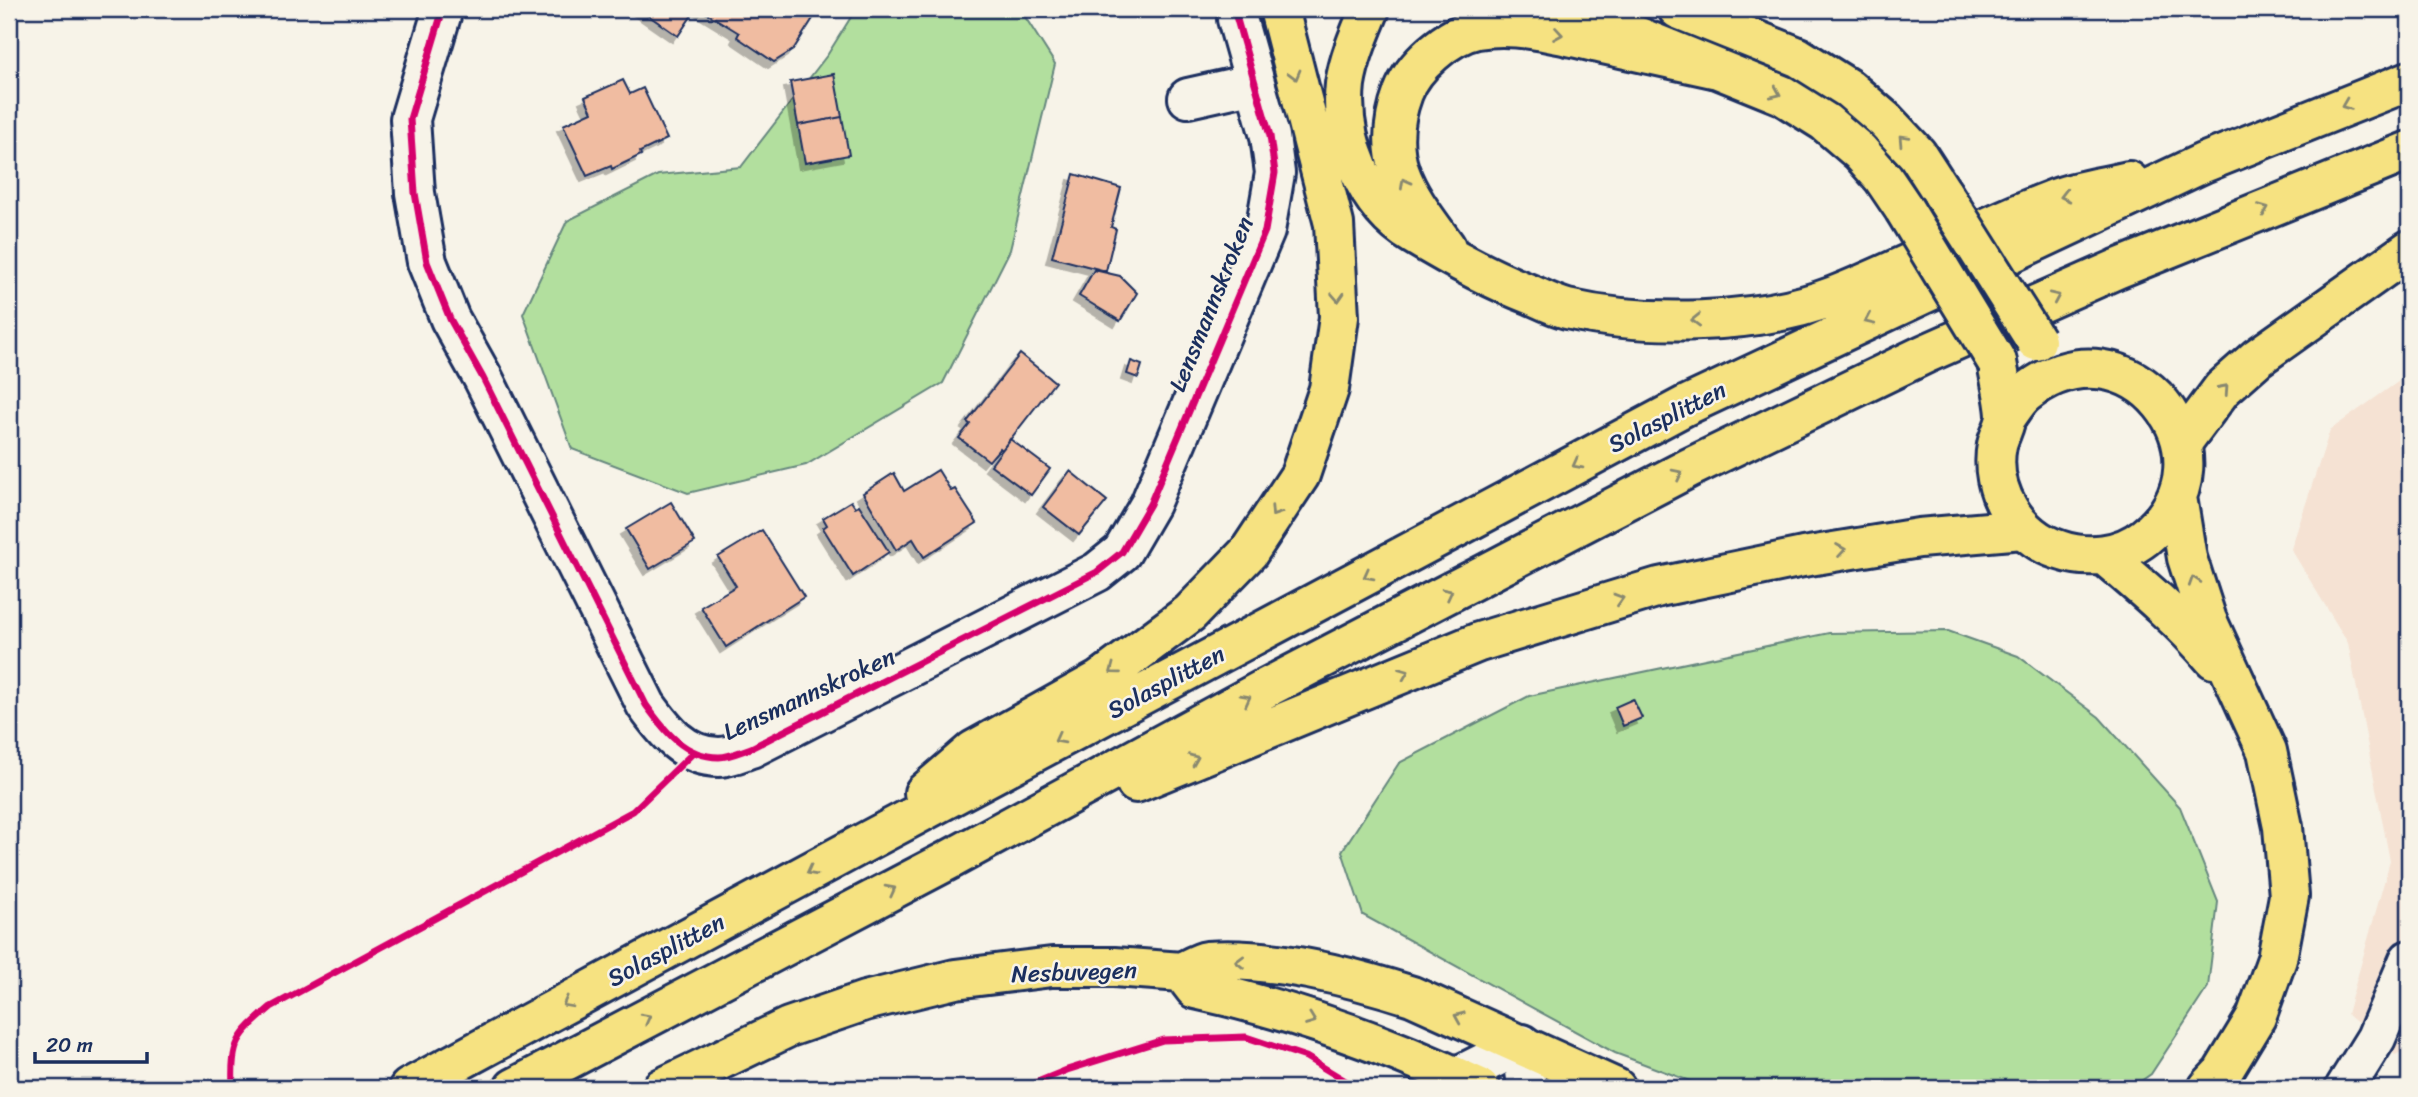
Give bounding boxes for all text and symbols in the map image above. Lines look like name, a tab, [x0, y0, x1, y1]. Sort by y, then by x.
one-way arrow	[1552, 26, 1564, 41]
one-way arrow	[1287, 69, 1301, 81]
one-way arrow	[1769, 85, 1781, 99]
one-way arrow	[2340, 97, 2352, 111]
one-way arrow	[1899, 134, 1911, 147]
one-way arrow	[1399, 178, 1413, 191]
one-way arrow	[2059, 188, 2071, 202]
one-way arrow	[2258, 203, 2270, 217]
street label: Lensmannskroken	[1157, 210, 1265, 398]
one-way arrow	[2047, 291, 2060, 305]
one-way arrow	[1330, 292, 1345, 303]
one-way arrow	[1863, 311, 1876, 325]
one-way arrow	[1690, 312, 1701, 327]
street label: Solasplitten	[1600, 369, 1734, 465]
one-way arrow	[2215, 384, 2228, 397]
one-way arrow	[1572, 456, 1584, 469]
one-way arrow	[1670, 469, 1683, 482]
one-way arrow	[1271, 504, 1284, 517]
one-way arrow	[1835, 543, 1847, 558]
one-way arrow	[1363, 567, 1376, 580]
one-way arrow	[2188, 575, 2202, 587]
one-way arrow	[1441, 588, 1453, 602]
one-way arrow	[1612, 593, 1625, 607]
street label: Solasplitten	[1099, 633, 1233, 731]
street label: Lensmannskroken	[716, 636, 902, 752]
one-way arrow	[1109, 661, 1122, 674]
one-way arrow	[1397, 667, 1409, 681]
one-way arrow	[1239, 693, 1251, 707]
one-way arrow	[1054, 731, 1066, 744]
one-way arrow	[1186, 753, 1199, 767]
one-way arrow	[806, 863, 818, 876]
one-way arrow	[884, 885, 896, 898]
street label: Solasplitten	[599, 901, 733, 999]
street label: Nesbuvegen	[1010, 949, 1138, 995]
one-way arrow	[1234, 955, 1245, 970]
one-way arrow	[562, 994, 575, 1008]
one-way arrow	[1454, 1011, 1466, 1025]
one-way arrow	[1304, 1012, 1316, 1026]
one-way arrow	[639, 1013, 652, 1027]
scale bar	[35, 1020, 147, 1064]
text: 20 m	[46, 1026, 93, 1064]

